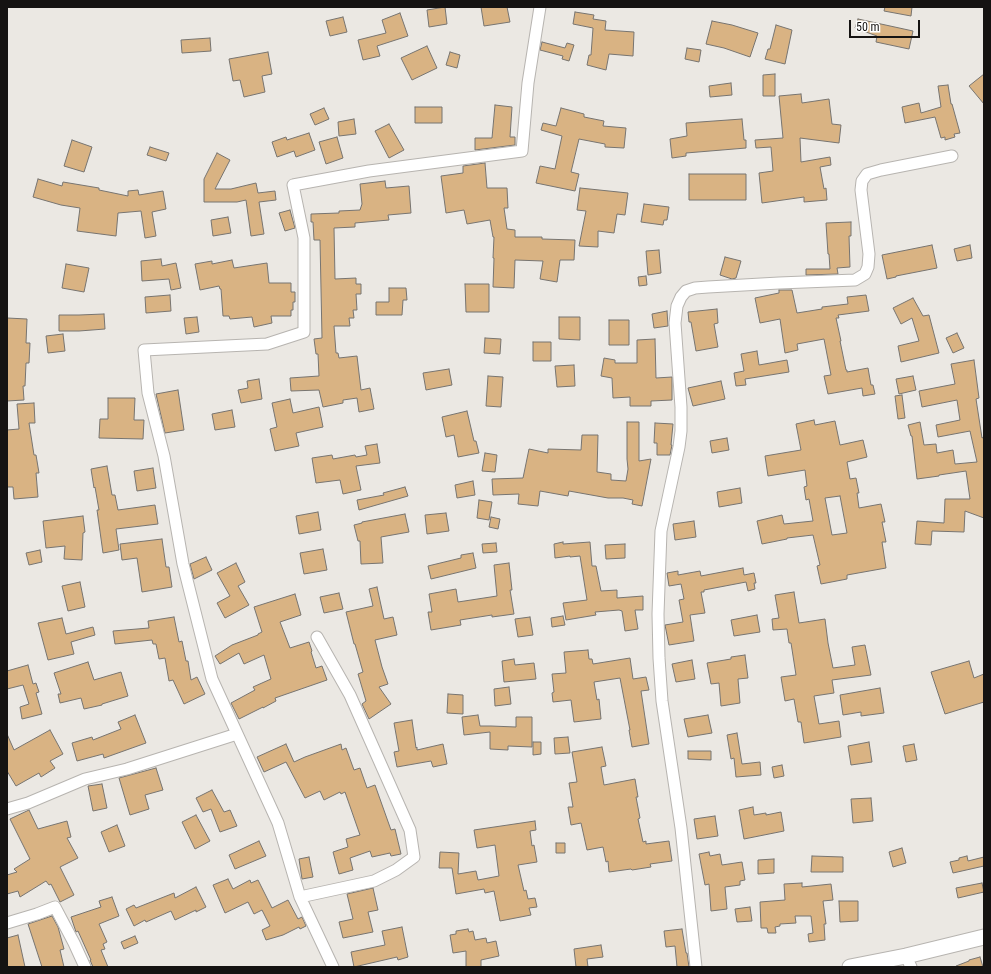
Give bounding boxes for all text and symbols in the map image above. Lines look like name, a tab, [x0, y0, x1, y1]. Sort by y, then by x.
scale bar	[851, 12, 922, 38]
text: 50 m	[856, 20, 880, 34]

